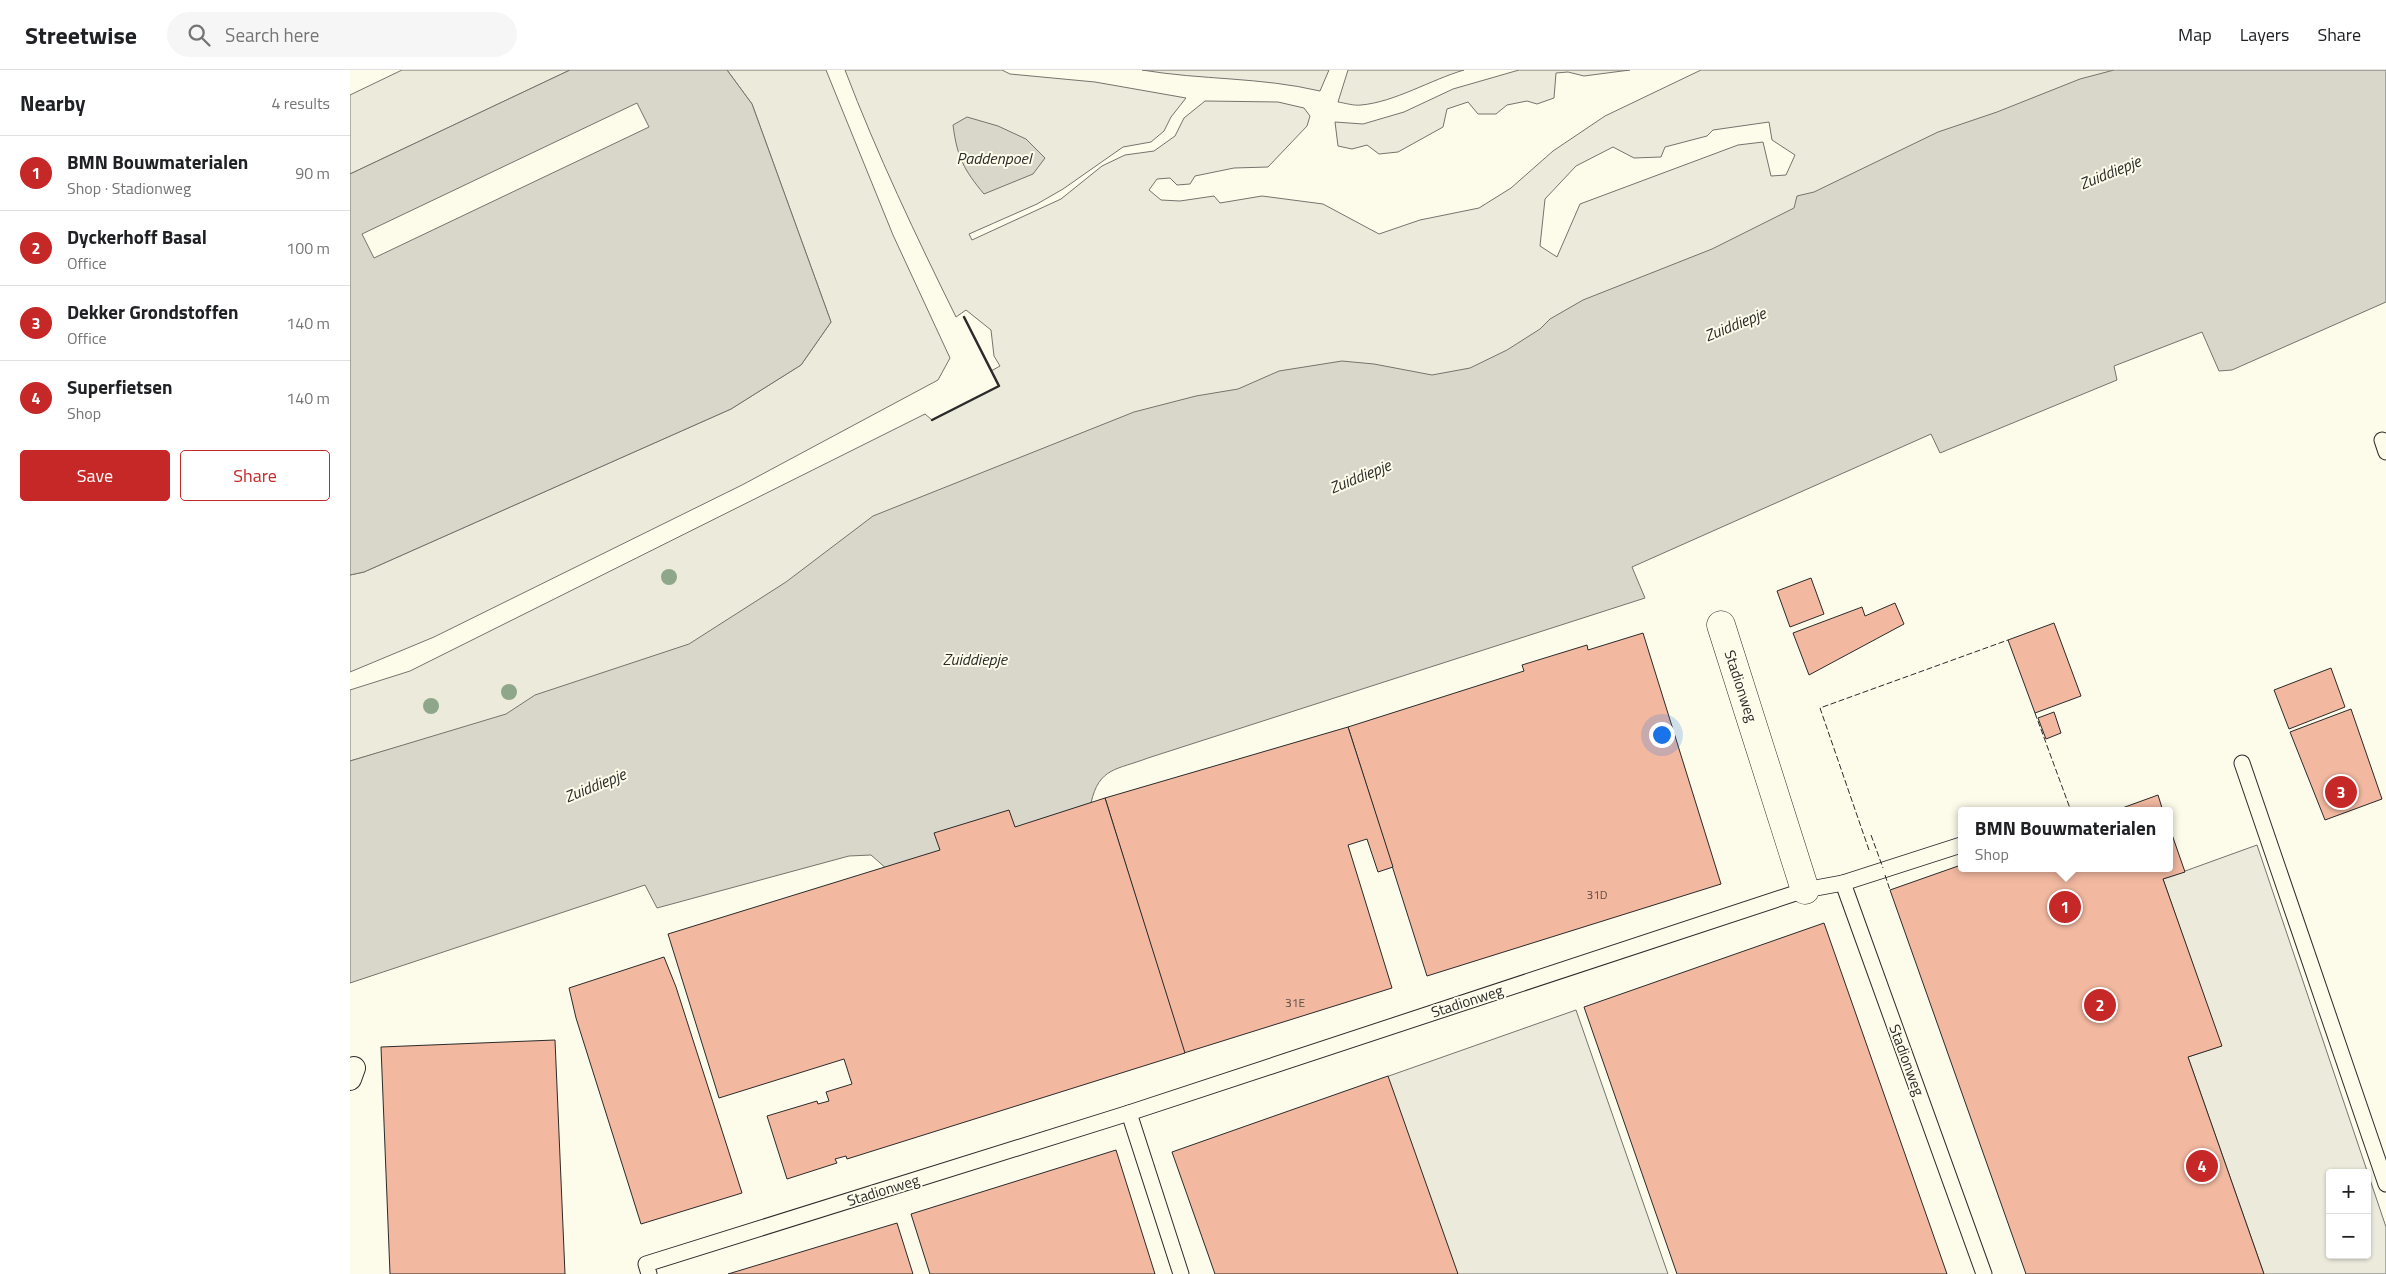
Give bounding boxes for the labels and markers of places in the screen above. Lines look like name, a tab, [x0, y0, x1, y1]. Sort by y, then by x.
pin: 3	[2325, 773, 2357, 811]
pin: 1	[2049, 888, 2081, 926]
pin: 2	[2084, 986, 2116, 1024]
pin: 4	[2186, 1147, 2218, 1185]

